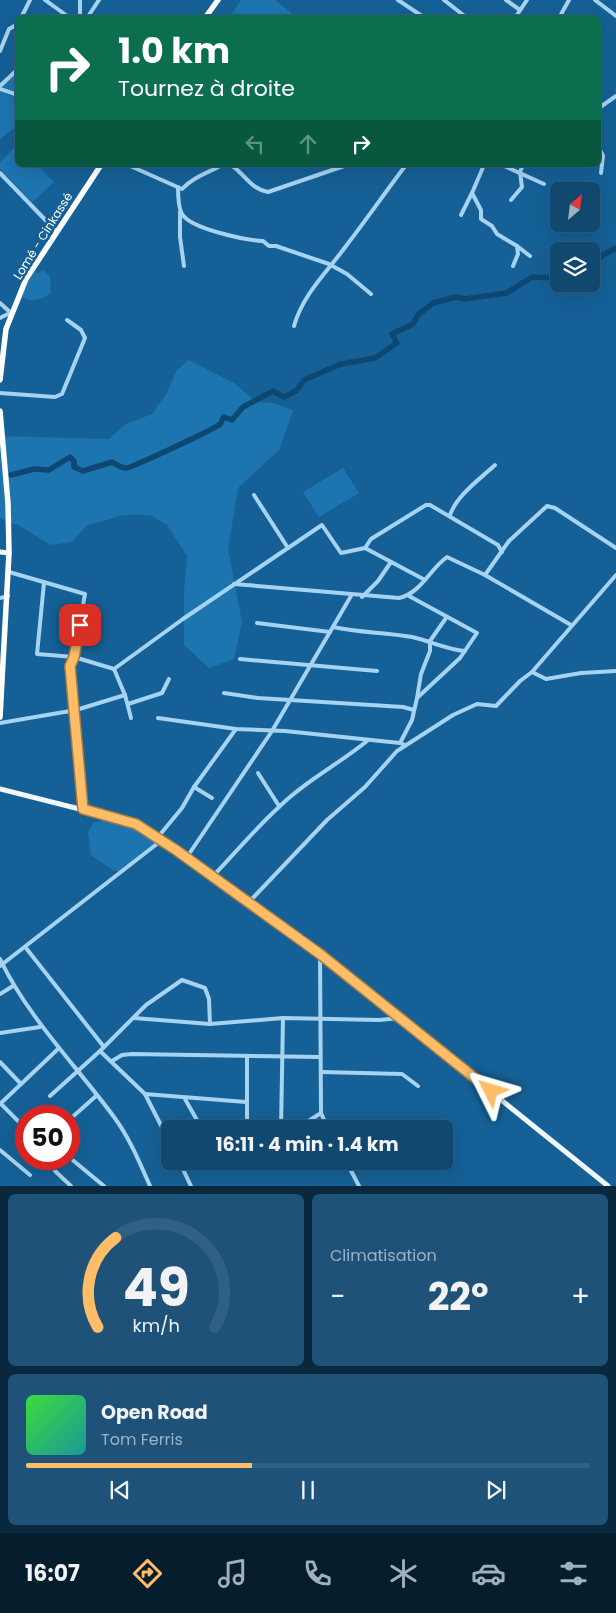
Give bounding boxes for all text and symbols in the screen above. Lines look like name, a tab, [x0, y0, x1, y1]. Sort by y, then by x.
text: 1.0 km	[118, 26, 230, 75]
icon: right	[35, 35, 100, 100]
text: Tournez à droite	[118, 73, 295, 104]
icon: left	[241, 130, 269, 158]
icon: ahead	[294, 130, 322, 158]
icon: right	[347, 130, 375, 158]
north arrow	[550, 182, 600, 232]
map controls	[550, 182, 600, 292]
street label: Lomé - Cinkassé	[9, 189, 76, 283]
button: layers	[550, 242, 600, 292]
pin	[59, 604, 101, 646]
icon: arrive	[66, 611, 94, 639]
position arrow	[464, 1064, 516, 1116]
speed limit sign: 50	[15, 1105, 80, 1170]
text: 16:11 · 4 min · 1.4 km	[215, 1131, 399, 1158]
text: Climatisation	[330, 1244, 437, 1267]
text: 49	[122, 1251, 190, 1324]
text: 22°	[428, 1270, 489, 1323]
text: −	[330, 1277, 345, 1316]
text: +	[571, 1277, 590, 1316]
text: km/h	[132, 1313, 180, 1338]
text: Open Road	[101, 1399, 208, 1426]
text: Tom Ferris	[101, 1428, 183, 1451]
icon: previous	[106, 1476, 134, 1504]
icon: pause	[294, 1476, 322, 1504]
icon: next	[482, 1476, 510, 1504]
icon: directions	[130, 1556, 165, 1591]
icon: music	[215, 1556, 250, 1591]
icon: phone	[300, 1556, 335, 1591]
icon: climate	[386, 1556, 421, 1591]
icon: car	[471, 1556, 506, 1591]
icon: filters	[556, 1556, 591, 1591]
text: 16:07	[25, 1558, 80, 1589]

